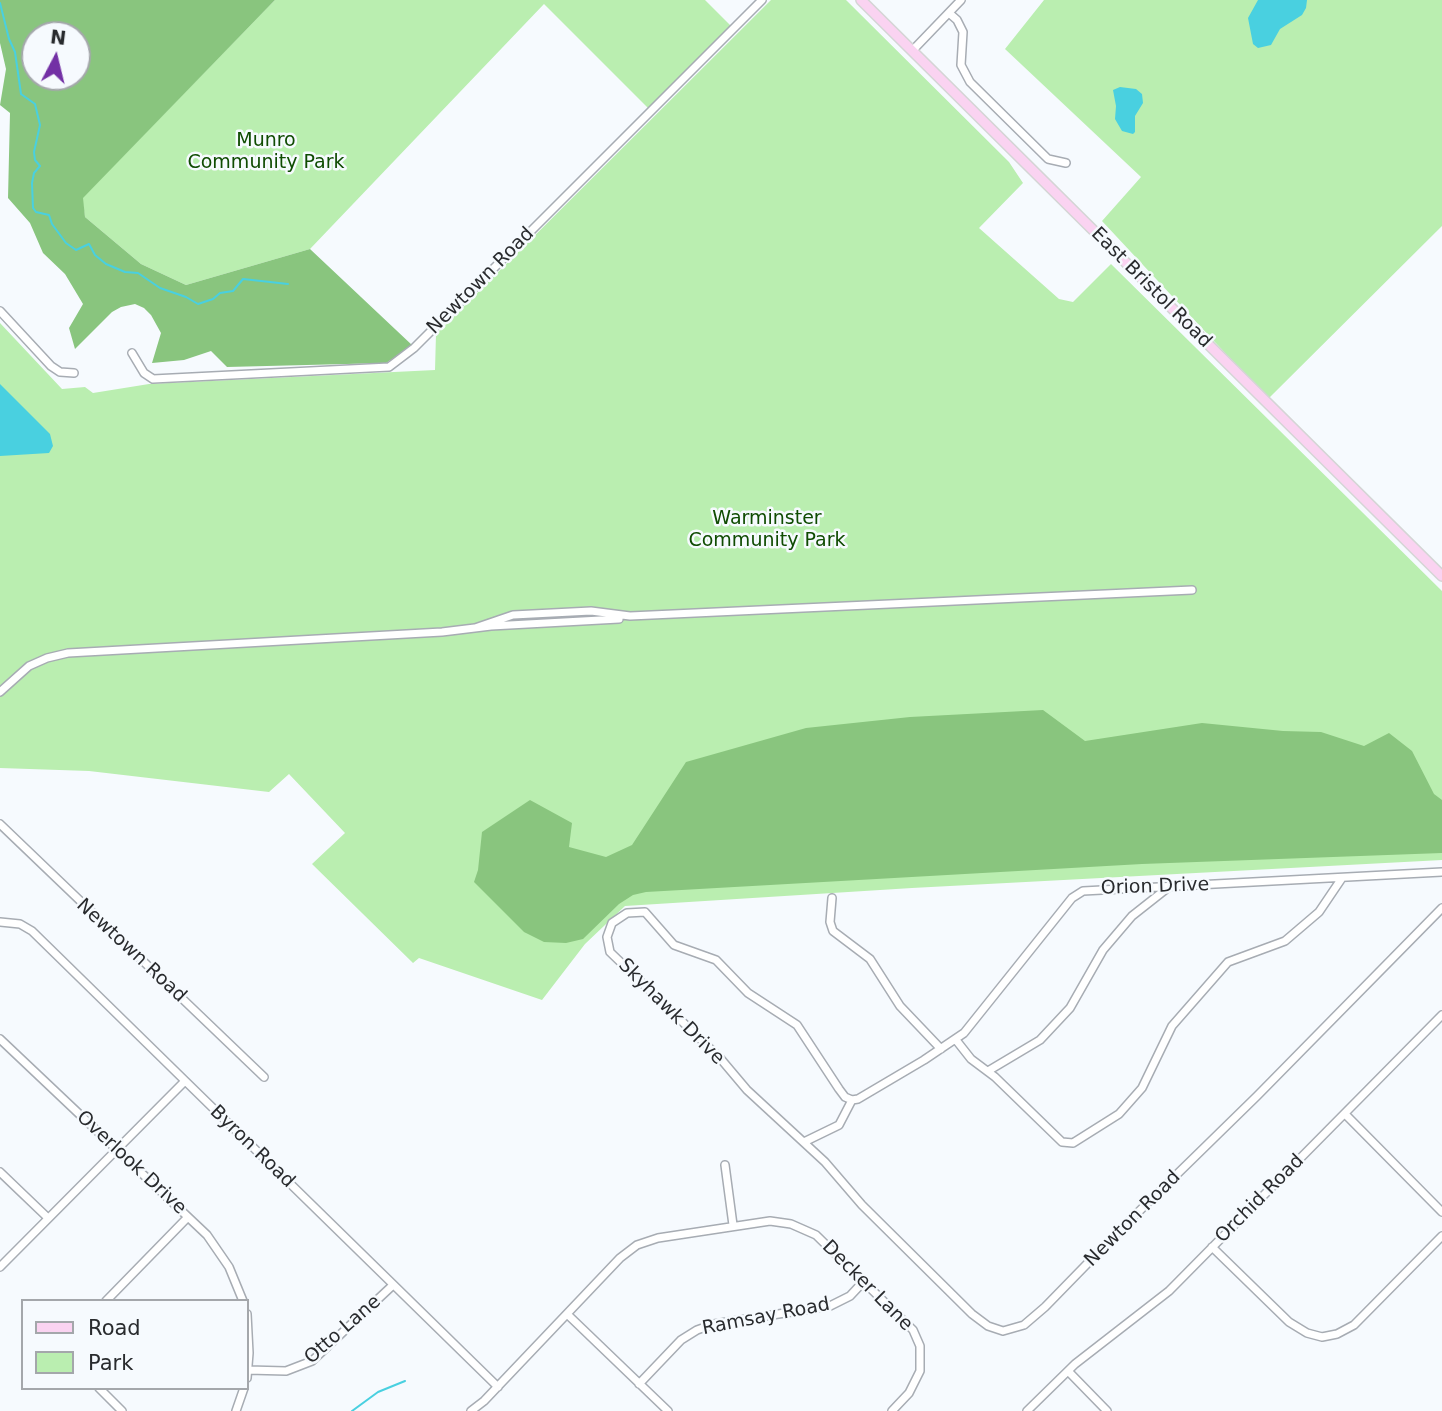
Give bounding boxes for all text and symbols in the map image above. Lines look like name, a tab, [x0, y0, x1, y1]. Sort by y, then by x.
north arrow	[21, 21, 91, 91]
text: N	[49, 25, 68, 49]
park label: Munro Community Park	[187, 130, 345, 174]
street label: Newtown Road	[423, 223, 539, 339]
street label: East Bristol Road	[1086, 223, 1216, 353]
park label: Warminster Community Park	[688, 508, 846, 552]
street label: Orion Drive	[1100, 874, 1210, 900]
street label: Newtown Road	[71, 894, 191, 1008]
street label: Skyhawk Drive	[613, 954, 729, 1070]
street label: Byron Road	[205, 1101, 299, 1193]
street label: Overlook Drive	[71, 1106, 191, 1220]
street label: Orchid Road	[1211, 1150, 1309, 1248]
street label: Newton Road	[1080, 1166, 1186, 1272]
street label: Decker Lane	[817, 1236, 917, 1336]
street label: Otto Lane	[300, 1291, 386, 1369]
street label: Ramsay Road	[700, 1293, 832, 1341]
legend	[21, 1299, 248, 1390]
text: Road	[88, 1316, 141, 1340]
text: Park	[88, 1351, 133, 1375]

